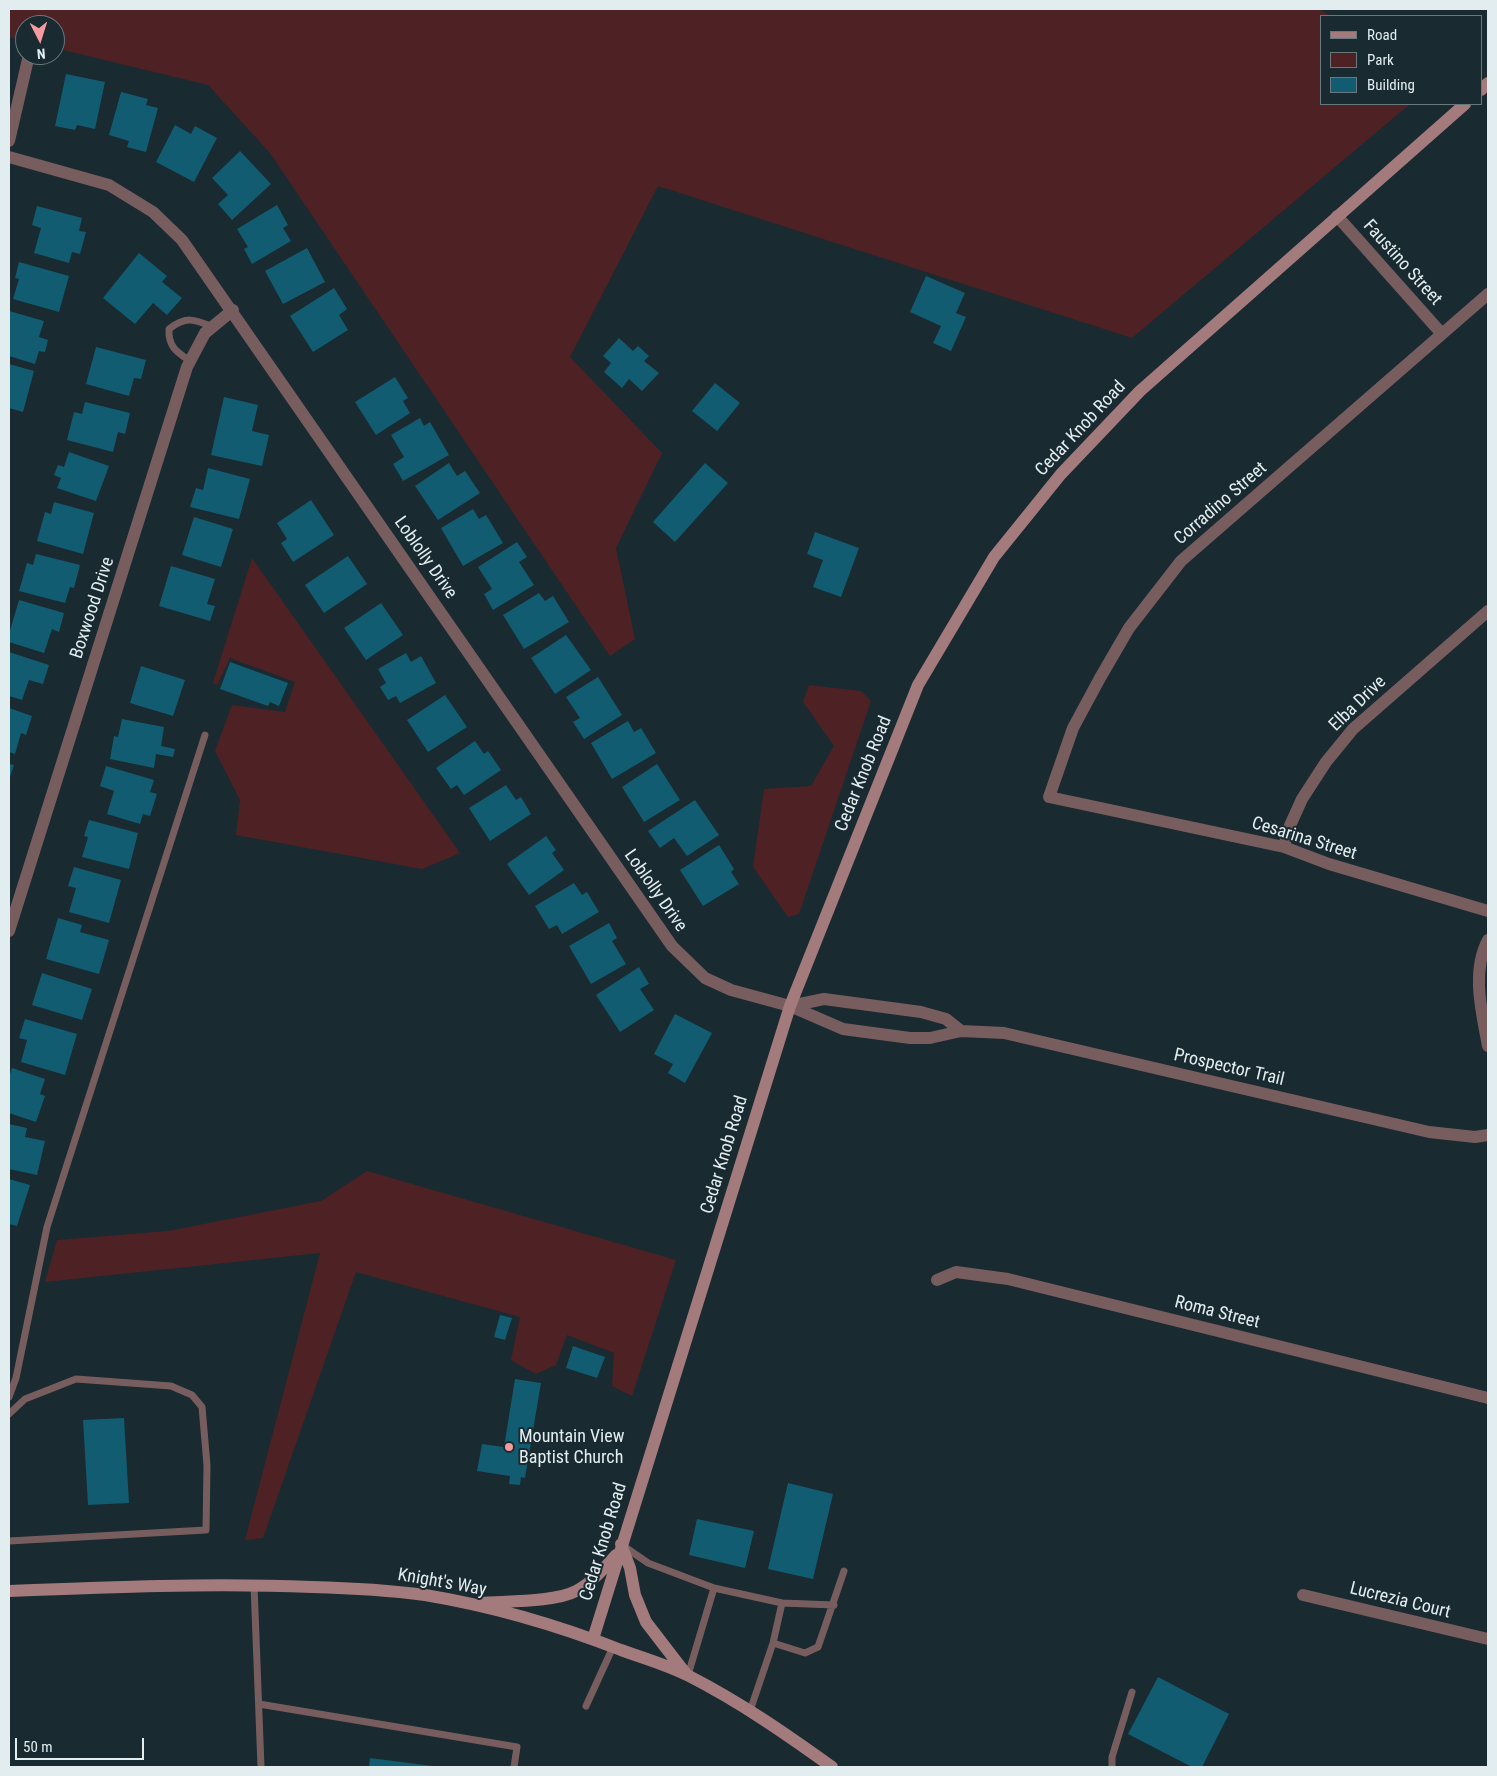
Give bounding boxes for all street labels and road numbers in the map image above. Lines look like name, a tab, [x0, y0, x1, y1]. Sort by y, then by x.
street label: Faustino Street	[1358, 216, 1446, 310]
street label: Cedar Knob Road	[1031, 377, 1131, 481]
street label: Corradino Street	[1170, 458, 1272, 550]
street label: Loblolly Drive	[389, 513, 461, 603]
street label: Boxwood Drive	[66, 555, 120, 661]
street label: Elba Drive	[1325, 672, 1391, 736]
street label: Cedar Knob Road	[831, 713, 897, 835]
street label: Cesarina Street	[1249, 813, 1359, 865]
street label: Loblolly Drive	[619, 846, 691, 936]
street label: Prospector Trail	[1172, 1045, 1286, 1091]
street label: Cedar Knob Road	[697, 1093, 753, 1217]
street label: Roma Street	[1172, 1292, 1262, 1334]
street label: Cedar Knob Road	[576, 1480, 632, 1604]
street label: Knight's Way	[396, 1565, 488, 1601]
street label: Lucrezia Court	[1347, 1578, 1453, 1624]

